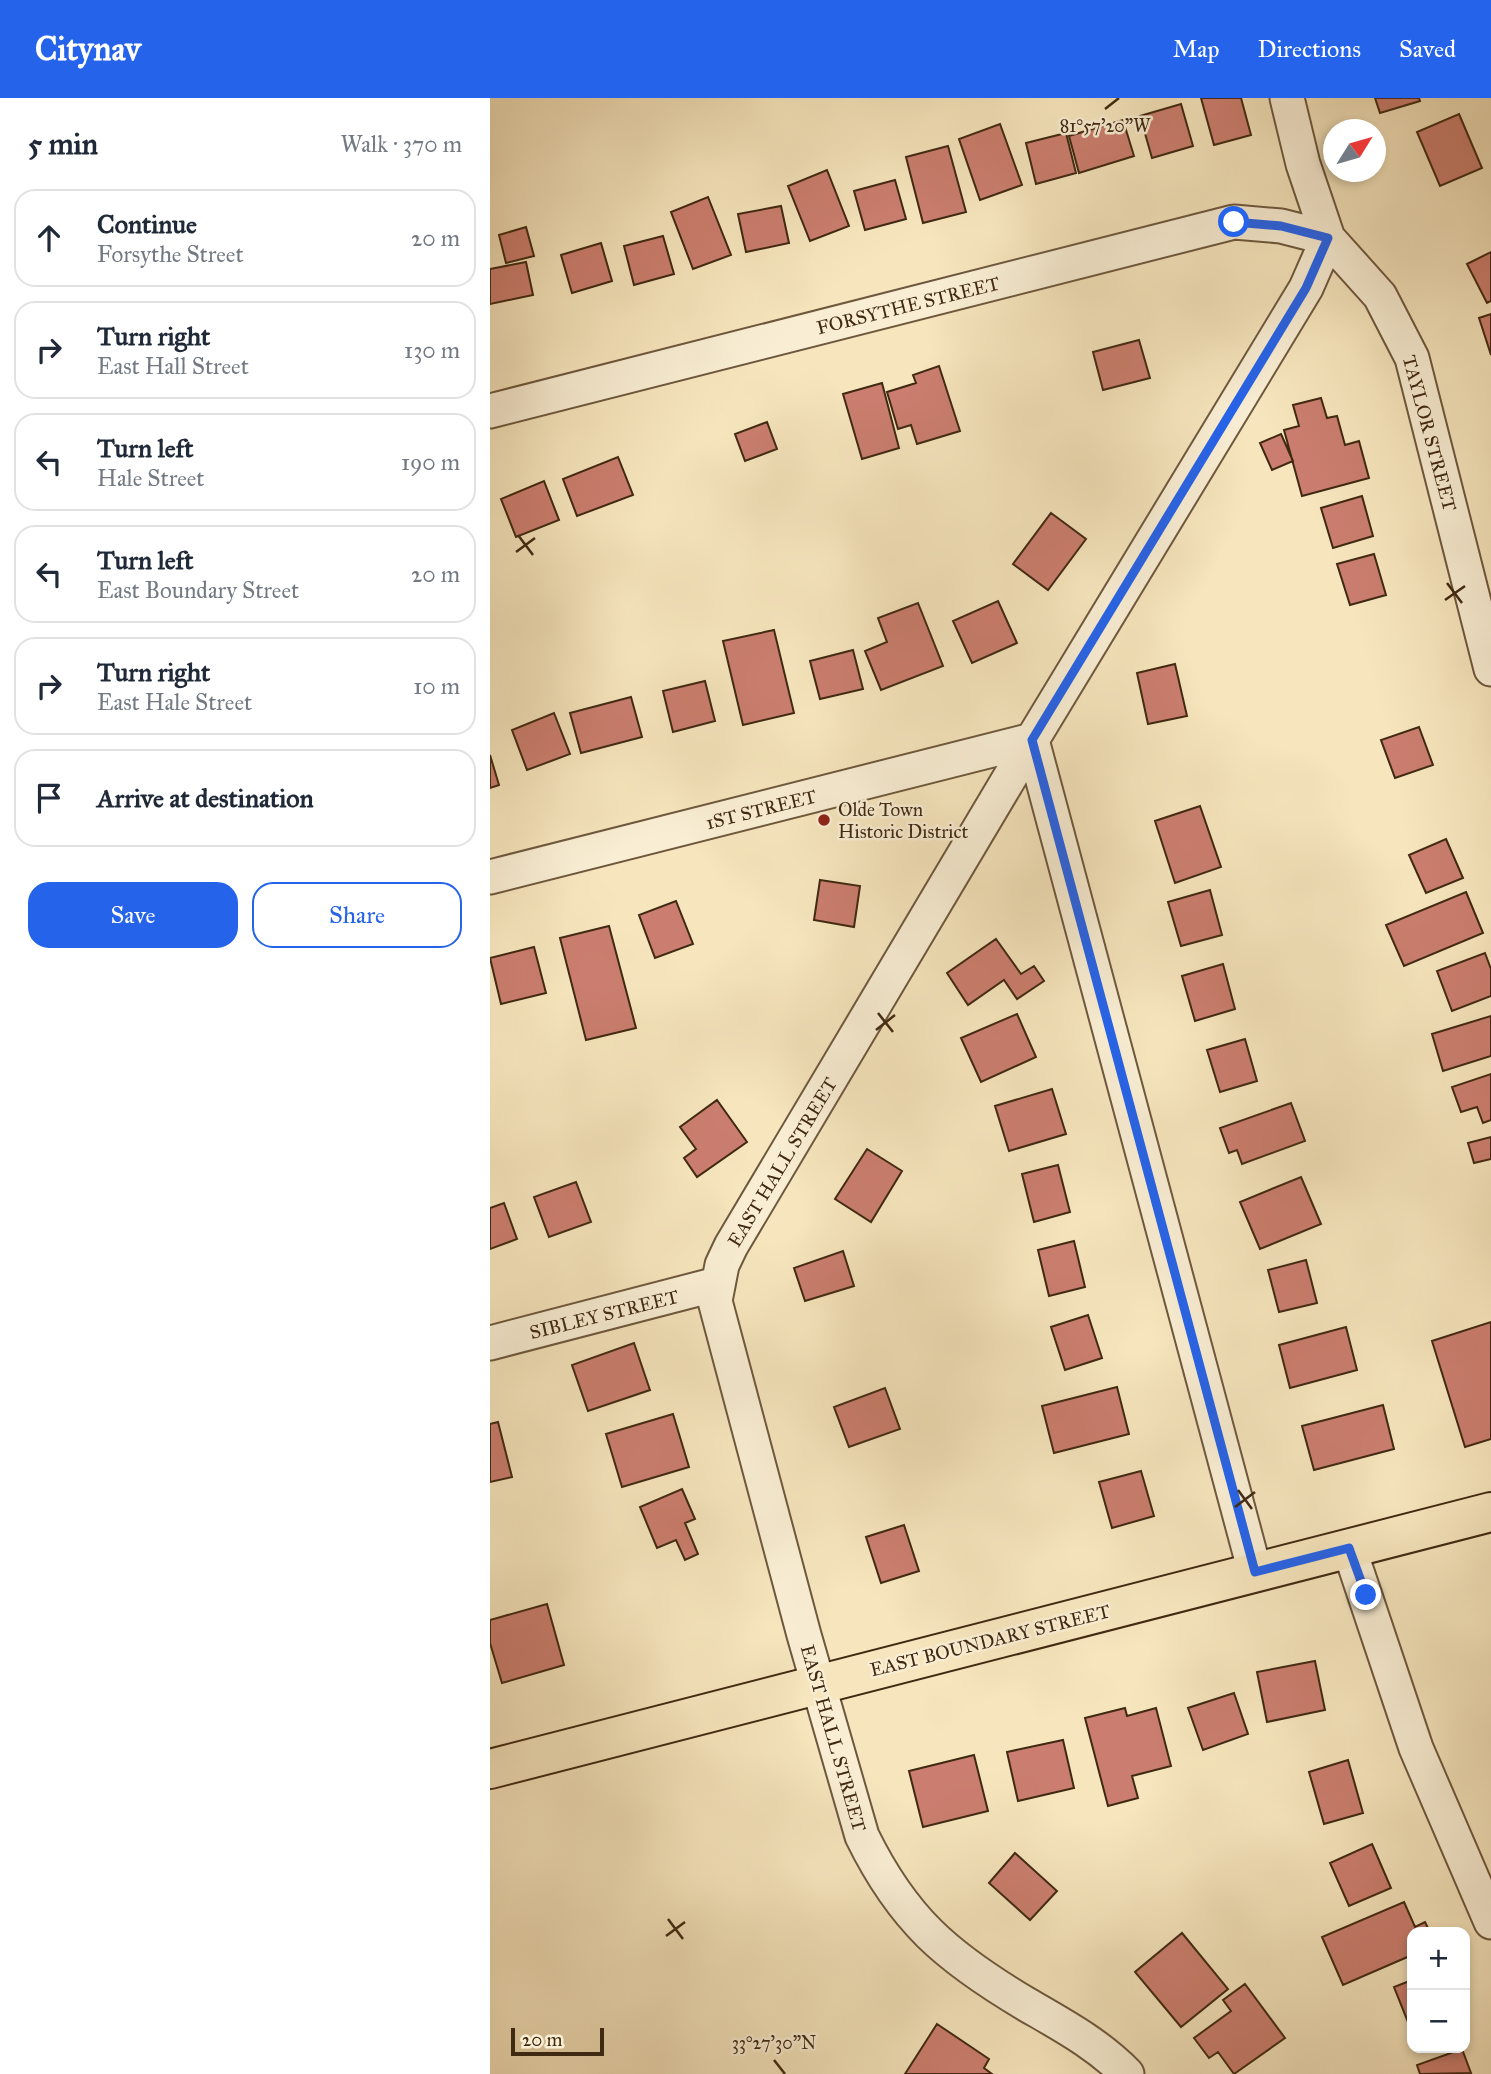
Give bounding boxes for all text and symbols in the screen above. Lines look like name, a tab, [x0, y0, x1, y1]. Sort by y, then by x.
text: Citynav	[35, 29, 141, 69]
text: Map	[1173, 34, 1220, 64]
text: Directions	[1258, 34, 1361, 64]
text: Saved	[1399, 34, 1456, 64]
text: 81°57'20"W	[1060, 115, 1151, 137]
north arrow	[1323, 119, 1386, 182]
text: 5 min	[28, 126, 98, 162]
text: Walk · 370 m	[341, 130, 462, 158]
route start	[1218, 206, 1249, 237]
text: Continue	[97, 208, 197, 240]
icon: ahead	[30, 219, 68, 257]
text: 20 m	[411, 224, 460, 252]
text: Forsythe Street	[97, 240, 244, 268]
street label: FORSYTHE STREET	[814, 272, 1002, 339]
text: Turn right	[97, 320, 210, 352]
icon: right	[30, 331, 68, 369]
text: 130 m	[404, 336, 460, 364]
text: East Hall Street	[97, 352, 249, 380]
street label: TAYLOR STREET	[1398, 353, 1461, 514]
text: Turn left	[97, 432, 193, 464]
icon: left	[30, 443, 68, 481]
text: 190 m	[401, 448, 460, 476]
text: Hale Street	[97, 464, 204, 492]
text: Turn left	[97, 544, 193, 576]
icon: left	[30, 555, 68, 593]
text: 20 m	[411, 560, 460, 588]
text: East Boundary Street	[97, 576, 299, 604]
text: Turn right	[97, 656, 210, 688]
icon: right	[30, 667, 68, 705]
text: 10 m	[413, 672, 460, 700]
text: East Hale Street	[97, 688, 252, 716]
icon: arrive	[30, 779, 68, 817]
text: Arrive at destination	[97, 782, 314, 814]
street label: 1ST STREET	[703, 785, 819, 834]
place label: Olde Town Historic District	[838, 798, 969, 843]
marker: Olde Town Historic District	[816, 812, 832, 828]
button: Save	[28, 882, 238, 948]
button: Share	[252, 882, 462, 948]
street label: EAST HALL STREET	[723, 1073, 842, 1251]
street label: SIBLEY STREET	[527, 1285, 681, 1344]
route end	[1350, 1579, 1381, 1610]
street label: EAST BOUNDARY STREET	[868, 1600, 1113, 1681]
street label: EAST HALL STREET	[796, 1642, 871, 1834]
map controls	[1407, 1927, 1470, 2053]
button: +	[1407, 1927, 1470, 1990]
button: −	[1407, 1990, 1470, 2053]
scale bar	[511, 2025, 604, 2057]
text: 20 m	[522, 2028, 563, 2051]
text: 33°27'30"N	[732, 2032, 816, 2054]

